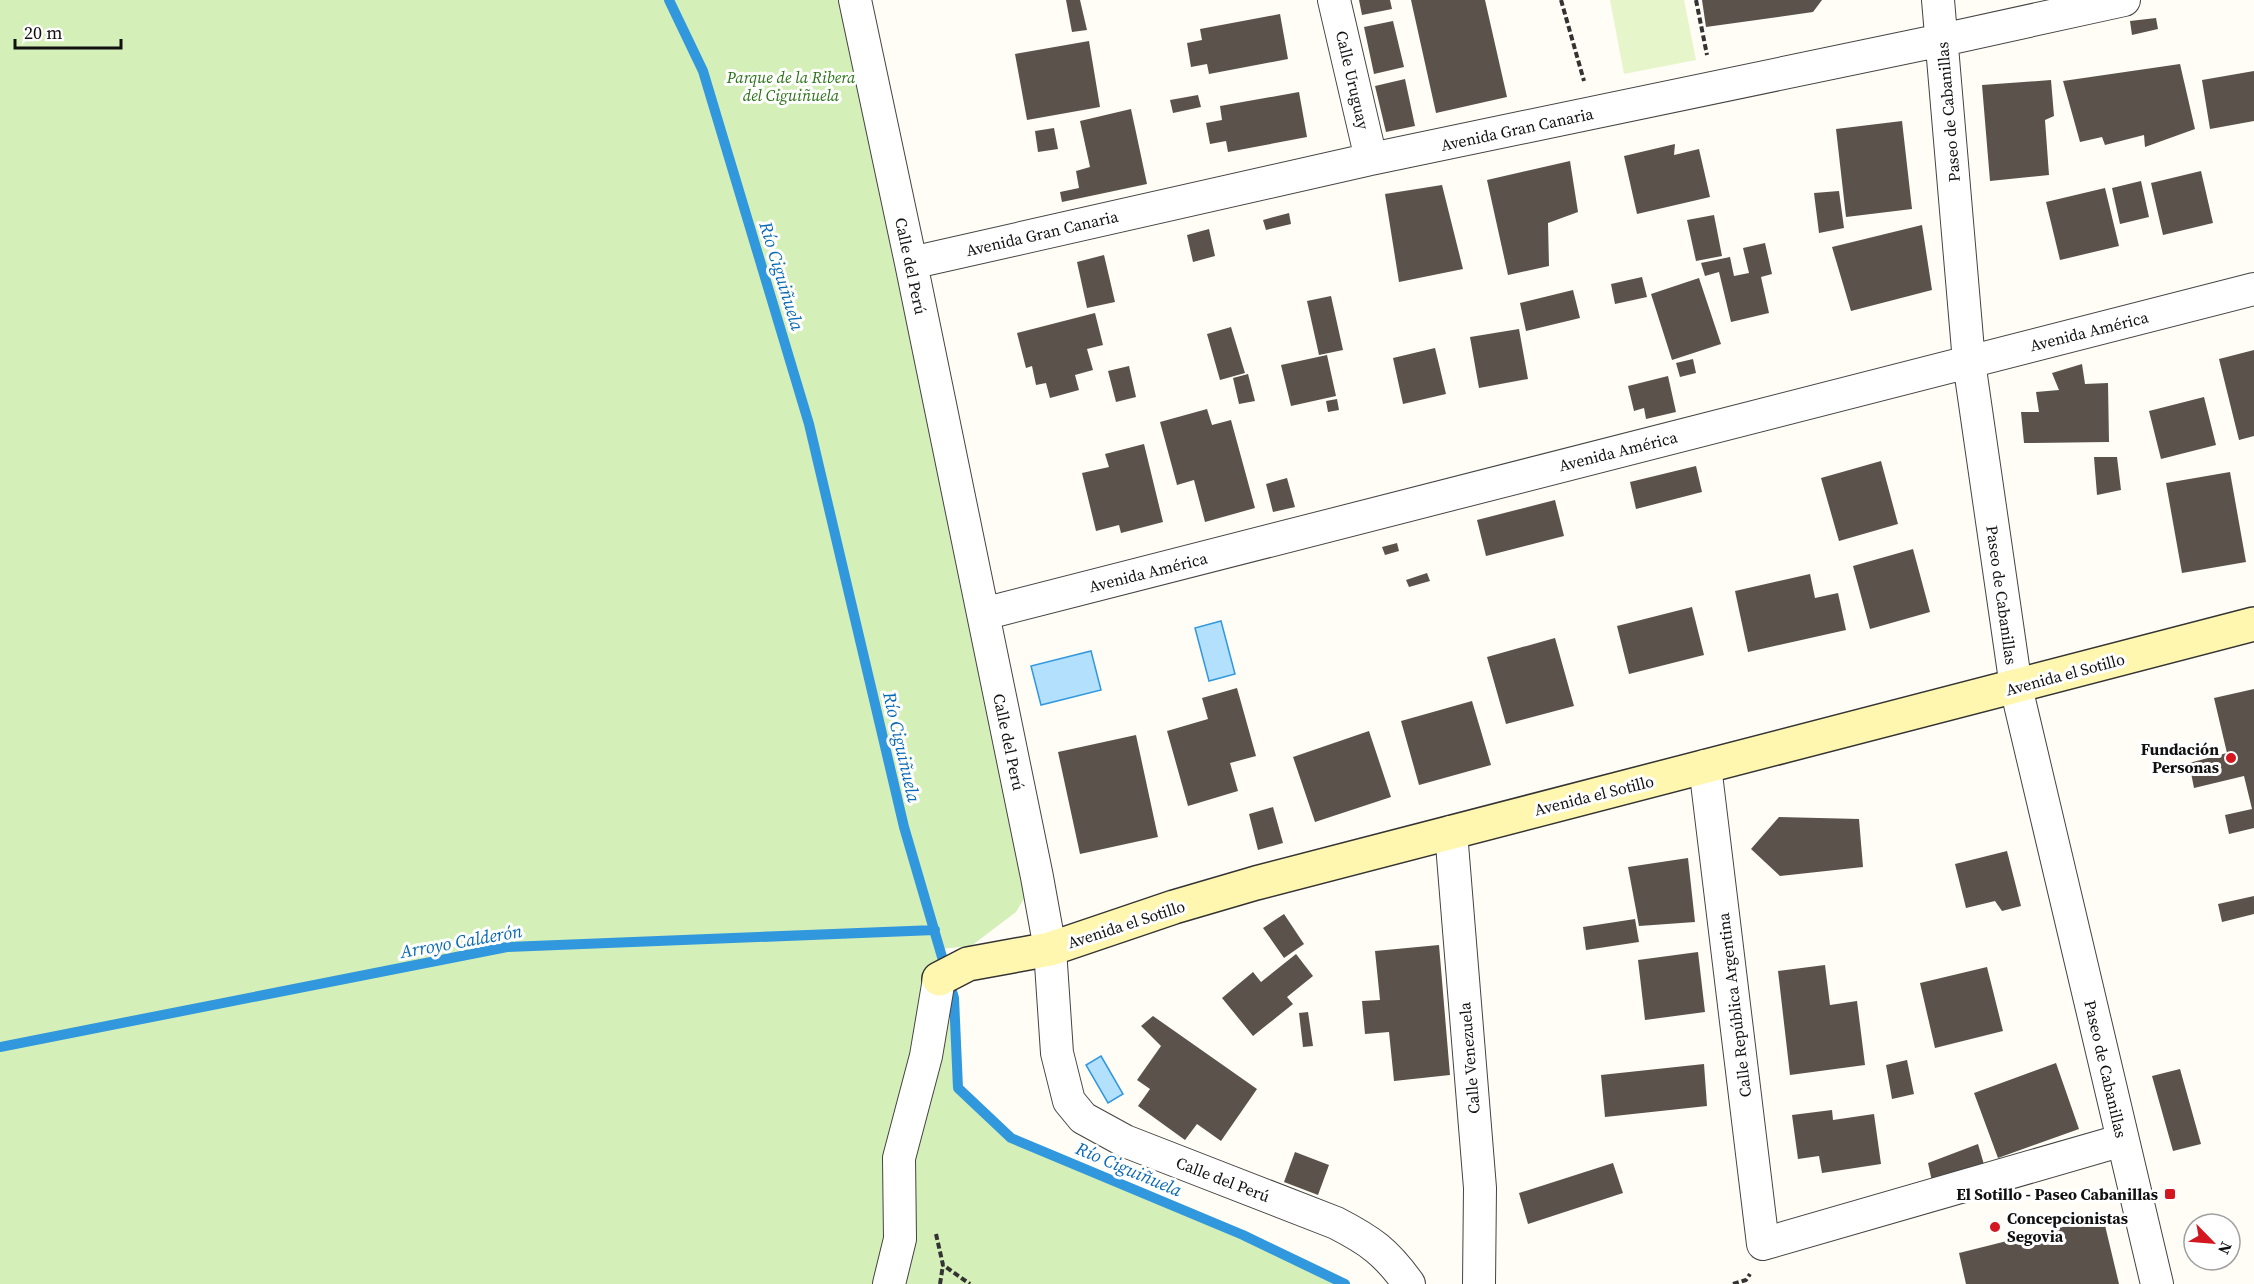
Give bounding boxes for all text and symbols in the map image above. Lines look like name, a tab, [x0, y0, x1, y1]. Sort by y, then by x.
scale bar	[15, 12, 122, 50]
text: 20 m	[24, 20, 62, 45]
street label: Calle Uruguay	[1331, 29, 1375, 132]
street label: Paseo de Cabanillas	[1931, 41, 1965, 183]
park label: Parque de la Ribera del Ciguiñuela	[726, 66, 856, 106]
street label: Avenida Gran Canaria	[1439, 102, 1596, 156]
street label: Avenida Gran Canaria	[964, 205, 1121, 261]
street label: Calle del Perú	[890, 215, 932, 317]
water label: Río Ciguiñuela	[753, 218, 811, 334]
street label: Avenida América	[2027, 305, 2151, 356]
street label: Avenida América	[1556, 425, 1680, 476]
street label: Paseo de Cabanillas	[1981, 524, 2023, 666]
street label: Avenida América	[1086, 546, 1210, 597]
street label: Avenida el Sotillo	[2003, 647, 2127, 700]
water label: Río Ciguiñuela	[877, 688, 927, 805]
street label: Calle del Perú	[988, 691, 1030, 793]
place label: Fundación Personas	[2141, 738, 2219, 778]
marker: Fundación Personas	[2224, 751, 2238, 765]
street label: Avenida el Sotillo	[1532, 769, 1656, 820]
street label: Avenida el Sotillo	[1064, 895, 1188, 953]
street label: Calle República Argentina	[1712, 911, 1756, 1098]
water label: Arroyo Calderón	[397, 918, 524, 964]
street label: Paseo de Cabanillas	[2079, 998, 2133, 1140]
street label: Calle Venezuela	[1453, 1000, 1485, 1115]
water label: Río Ciguiñuela	[1071, 1135, 1186, 1203]
street label: Calle del Perú	[1173, 1151, 1273, 1207]
place label: El Sotillo - Paseo Cabanillas	[1956, 1183, 2158, 1205]
marker: El Sotillo - Paseo Cabanillas	[2163, 1187, 2177, 1201]
place label: Concepcionistas Segovia	[2007, 1207, 2128, 1247]
north arrow	[2182, 1212, 2242, 1272]
marker: Concepcionistas Segovia	[1988, 1220, 2002, 1234]
text: N	[2213, 1238, 2238, 1259]

